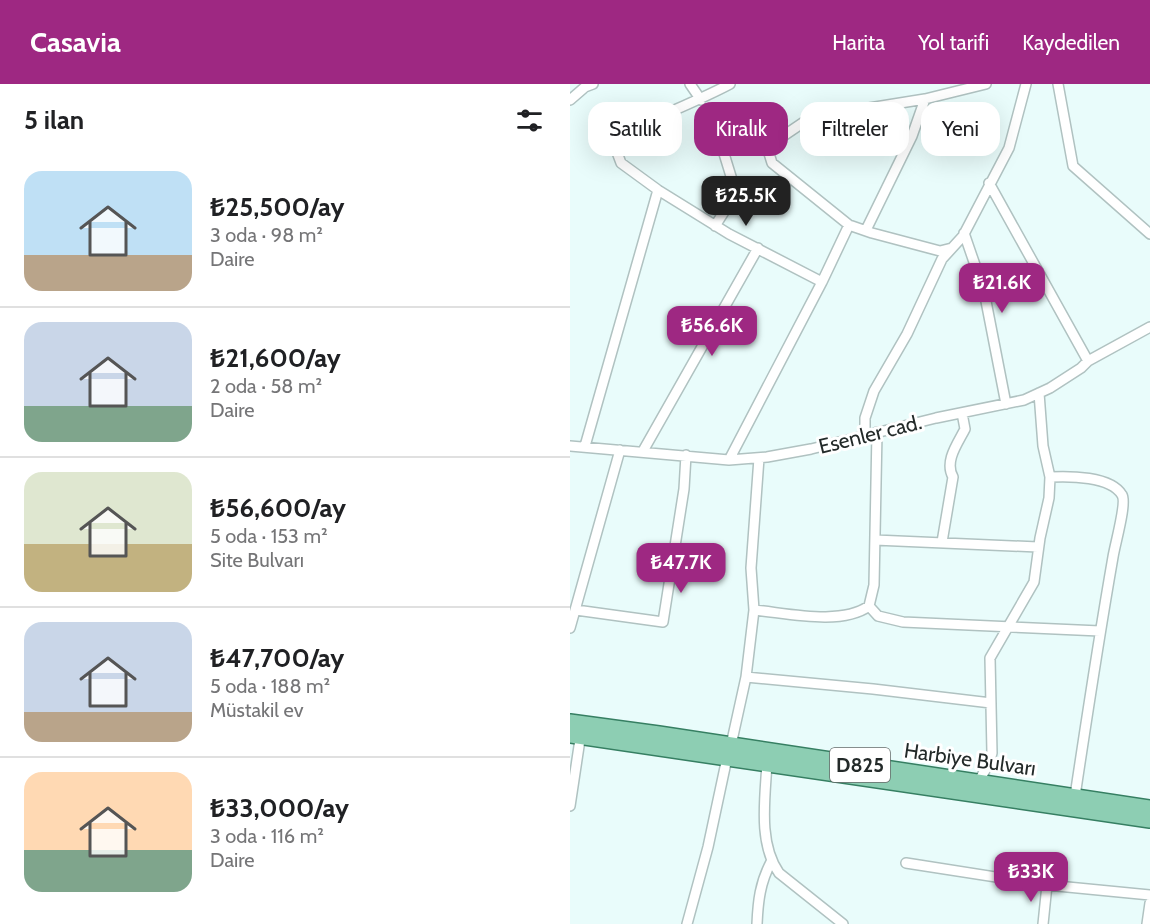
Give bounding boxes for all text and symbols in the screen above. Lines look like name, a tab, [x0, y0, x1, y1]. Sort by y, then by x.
text: Casavia	[30, 25, 121, 59]
text: Harita	[832, 30, 885, 55]
text: Yol tarifi	[918, 30, 989, 55]
text: Kaydedilen	[1022, 30, 1120, 55]
chip: Satılık	[588, 102, 682, 156]
chip: Kiralık	[694, 102, 788, 156]
chip: Filtreler	[800, 102, 909, 156]
chip: Yeni	[921, 102, 1000, 156]
text: 5 ilan	[24, 104, 84, 136]
icon: filters	[513, 104, 546, 137]
pin: ₺25.5K	[697, 176, 795, 227]
text: ₺25.5K	[716, 183, 776, 207]
text: ₺25,500/ay	[210, 191, 344, 223]
icon: home	[72, 195, 144, 267]
text: 3 oda · 98 m²	[210, 223, 323, 247]
text: Daire	[210, 247, 255, 271]
pin: ₺21.6K	[953, 263, 1051, 314]
text: ₺21.6K	[973, 270, 1031, 294]
pin: ₺56.6K	[663, 306, 761, 357]
text: ₺56.6K	[681, 313, 743, 337]
text: ₺21,600/ay	[210, 342, 341, 374]
icon: home	[72, 346, 144, 418]
text: 2 oda · 58 m²	[210, 374, 322, 398]
text: Daire	[210, 398, 255, 422]
street label: Esenler cad.	[816, 409, 924, 459]
text: ₺56,600/ay	[210, 492, 346, 524]
icon: home	[72, 496, 144, 568]
text: 5 oda · 153 m²	[210, 524, 328, 548]
pin: ₺47.7K	[632, 543, 730, 594]
text: Site Bulvarı	[210, 548, 304, 572]
text: ₺47.7K	[651, 550, 712, 574]
text: ₺47,700/ay	[210, 642, 344, 674]
icon: home	[72, 646, 144, 718]
text: 5 oda · 188 m²	[210, 674, 330, 698]
text: Müstakil ev	[210, 698, 304, 722]
street label: Harbiye Bulvarı	[902, 737, 1038, 781]
road number: D825	[830, 748, 890, 782]
text: ₺33,000/ay	[210, 792, 349, 824]
icon: home	[72, 796, 144, 868]
text: 3 oda · 116 m²	[210, 824, 324, 848]
text: Daire	[210, 848, 255, 872]
pin: ₺33K	[995, 852, 1067, 903]
text: ₺33K	[1008, 859, 1054, 883]

